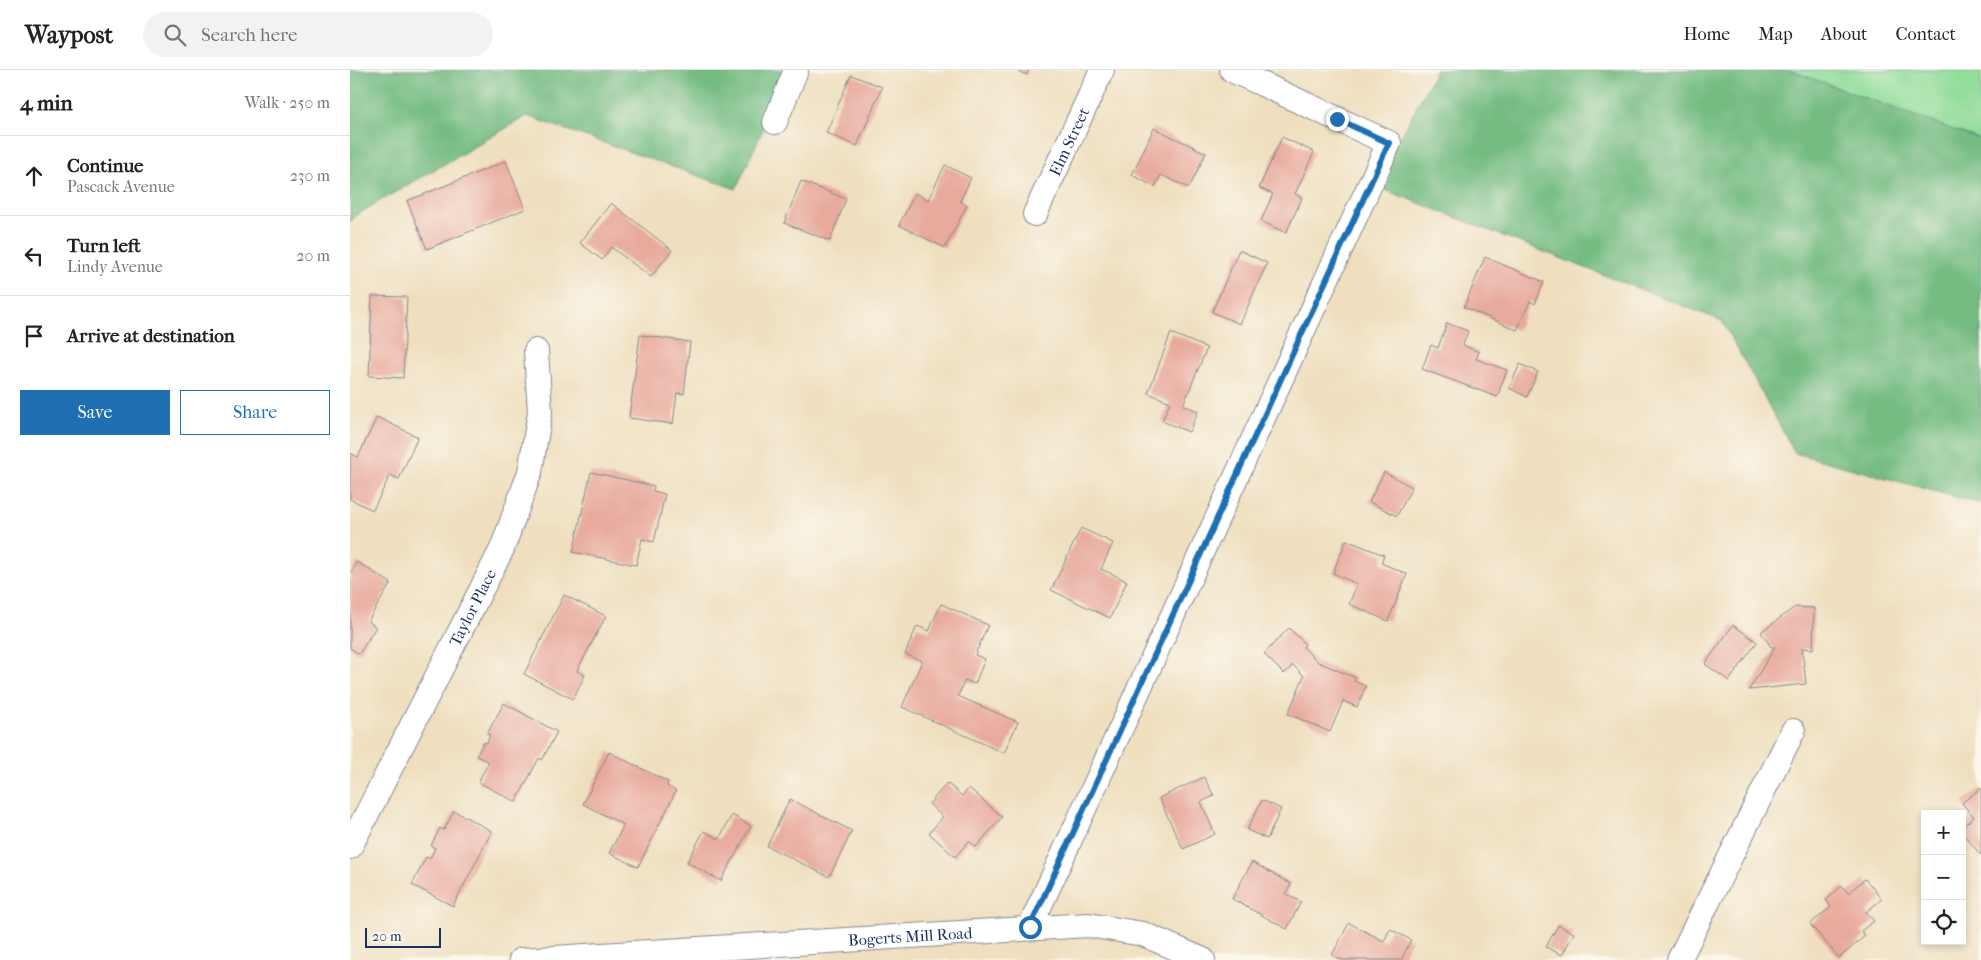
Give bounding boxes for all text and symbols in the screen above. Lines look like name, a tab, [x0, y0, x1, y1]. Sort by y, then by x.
search box	[143, 12, 493, 57]
text: Waypost	[25, 21, 113, 49]
icon: search	[161, 21, 189, 49]
text: Search here	[201, 24, 297, 46]
text: Home	[1683, 24, 1730, 45]
text: Map	[1758, 24, 1793, 45]
text: About	[1821, 24, 1867, 45]
text: Contact	[1895, 24, 1956, 45]
text: 4 min	[20, 91, 73, 115]
text: Walk · 250 m	[245, 93, 330, 112]
street label: Elm Street	[1045, 104, 1093, 179]
route end	[1326, 108, 1349, 131]
text: Continue	[67, 155, 143, 177]
icon: ahead	[20, 162, 48, 190]
text: 230 m	[290, 166, 330, 185]
text: Pascack Avenue	[67, 177, 175, 196]
text: Turn left	[67, 235, 141, 257]
icon: left	[20, 242, 48, 270]
text: 20 m	[296, 246, 330, 265]
text: Lindy Avenue	[67, 257, 163, 276]
icon: arrive	[20, 322, 48, 350]
text: Arrive at destination	[67, 325, 235, 347]
button: Save	[20, 390, 170, 435]
button: Share	[180, 390, 330, 435]
street label: Taylor Place	[445, 566, 500, 649]
map controls	[1921, 810, 1966, 945]
button: +	[1921, 810, 1966, 855]
button: −	[1921, 855, 1966, 900]
button: locate	[1921, 900, 1966, 945]
route start	[1019, 916, 1042, 939]
street label: Bogerts Mill Road	[848, 923, 973, 949]
scale bar	[365, 925, 441, 948]
text: 20 m	[372, 928, 402, 945]

